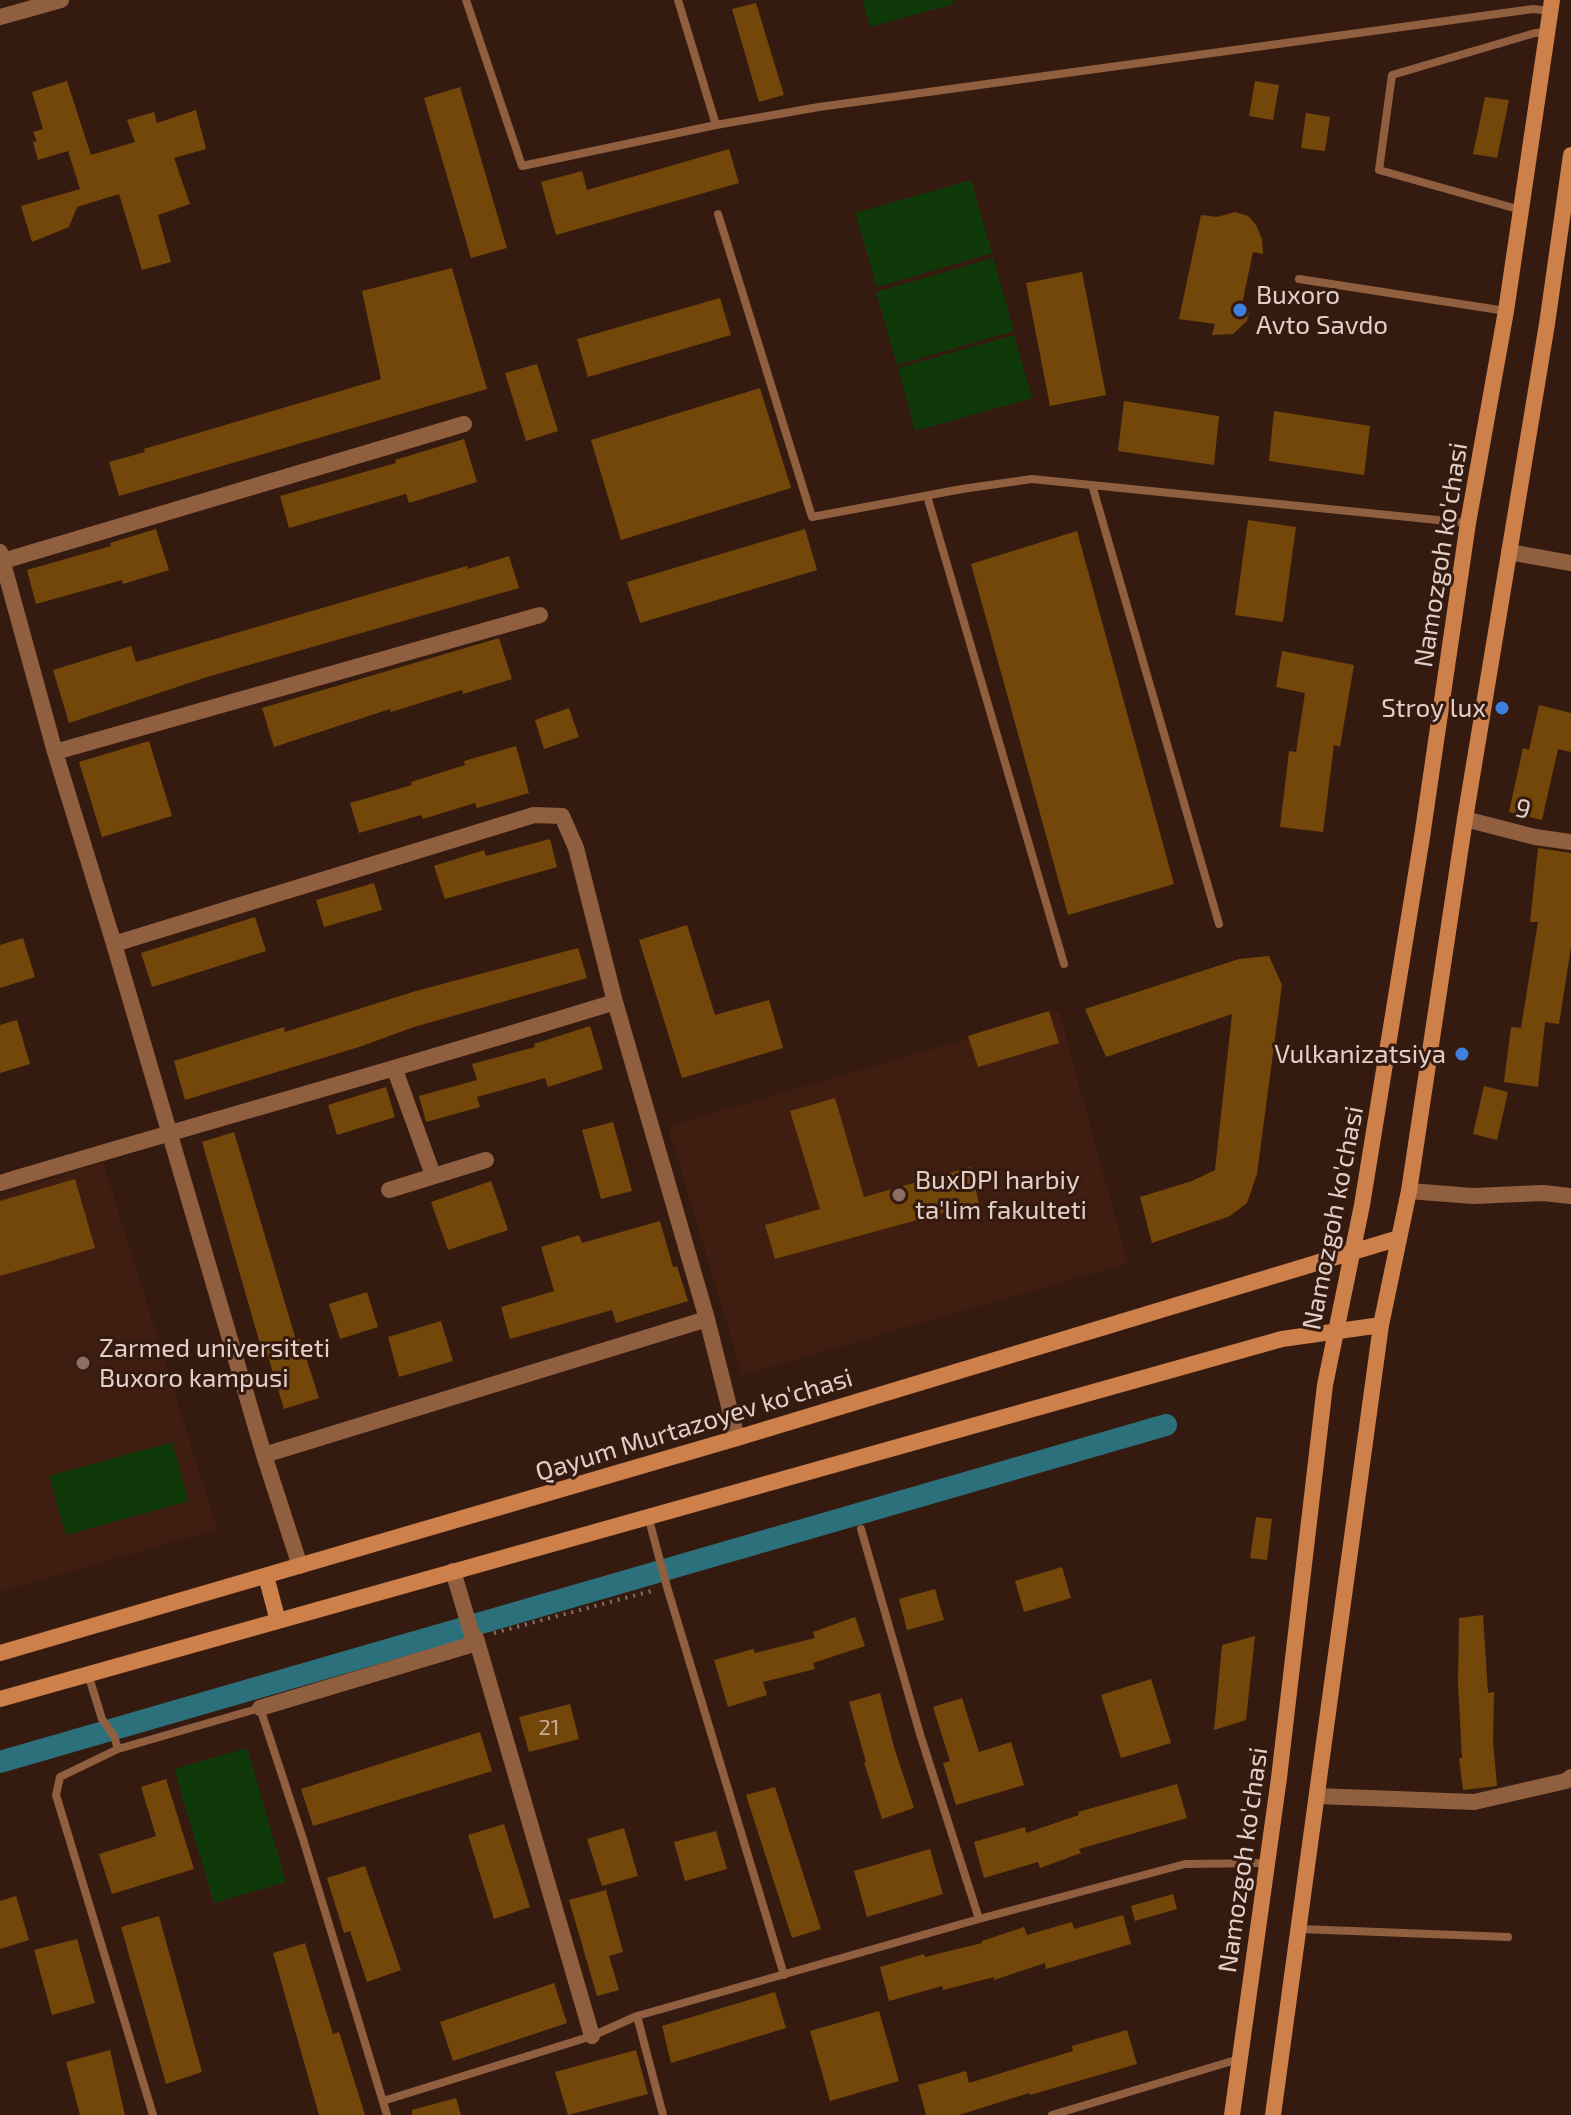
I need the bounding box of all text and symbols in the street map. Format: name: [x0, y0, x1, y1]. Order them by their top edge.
place label: Buxoro Avto Savdo: [1256, 279, 1388, 340]
marker: Buxoro Avto Savdo: [1231, 301, 1249, 319]
street label: Namozgoh ko'chasi: [1408, 440, 1474, 670]
place label: Stroy lux: [1381, 692, 1486, 724]
marker: Stroy lux: [1493, 699, 1511, 717]
street label: 9: [1512, 792, 1534, 826]
place label: Vulkanizatsiya: [1274, 1038, 1446, 1070]
marker: Vulkanizatsiya: [1453, 1045, 1471, 1063]
street label: Namozgoh ko'chasi: [1296, 1103, 1370, 1333]
place label: BuxDPI harbiy ta'lim fakulteti: [915, 1164, 1087, 1226]
marker: BuxDPI harbiy ta'lim fakulteti: [890, 1186, 908, 1204]
place label: Zarmed universiteti Buxoro kampusi: [99, 1332, 330, 1394]
marker: Zarmed universiteti Buxoro kampusi: [74, 1354, 92, 1372]
street label: Qayum Murtazoyev ko'chasi: [532, 1362, 856, 1488]
house number: 21: [538, 1715, 560, 1741]
street label: Namozgoh ko'chasi: [1212, 1745, 1274, 1975]

